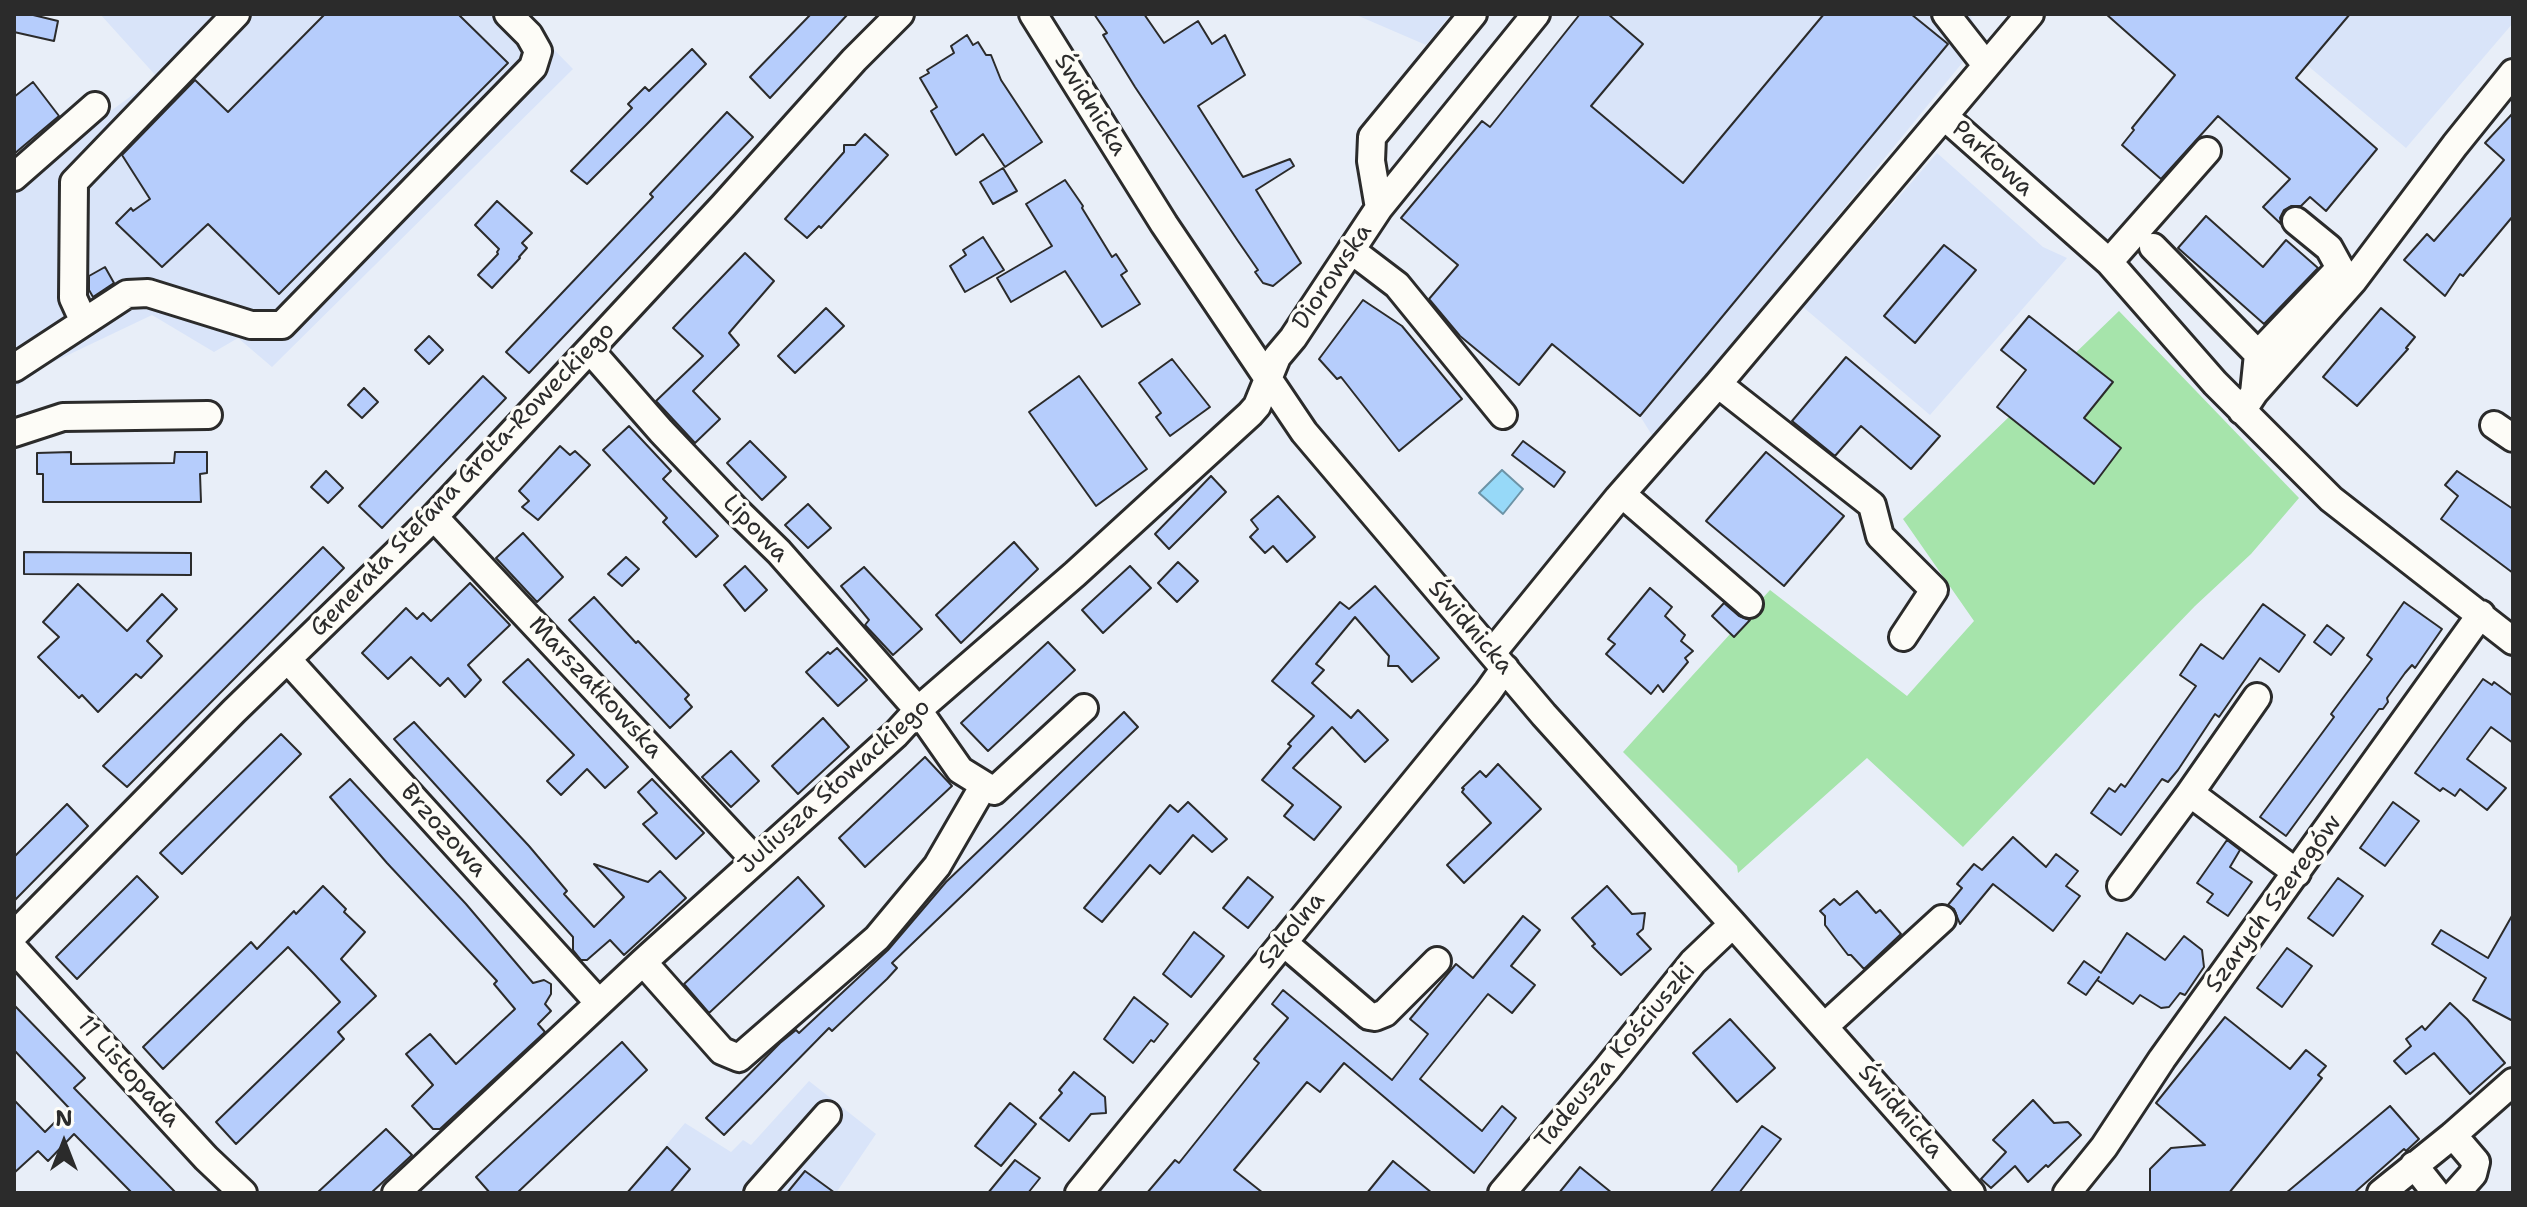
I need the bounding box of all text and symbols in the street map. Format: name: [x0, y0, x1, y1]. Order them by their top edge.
street label: Świdnicka: [1047, 48, 1133, 162]
street label: Parkowa: [1945, 115, 2039, 203]
street label: Diorowska: [1287, 219, 1379, 335]
street label: Generała Stefana Grota-Roweckiego: [305, 317, 621, 643]
street label: Lipowa: [716, 489, 794, 569]
street label: Świdnicka: [1421, 575, 1519, 681]
street label: Marszałkowska: [522, 611, 668, 765]
street label: Juliusza Słowackiego: [733, 693, 937, 881]
street label: Brzozowa: [394, 778, 492, 884]
street label: Szarych Szeregów: [2200, 809, 2348, 999]
street label: Szkolna: [1252, 887, 1332, 975]
street label: Tadeusza Kościuszki: [1530, 957, 1702, 1155]
street label: 11 Listopada: [70, 1010, 186, 1134]
street label: Świdnicka: [1851, 1059, 1949, 1165]
north arrow: [24, 1103, 104, 1183]
text: N: [55, 1104, 73, 1133]

